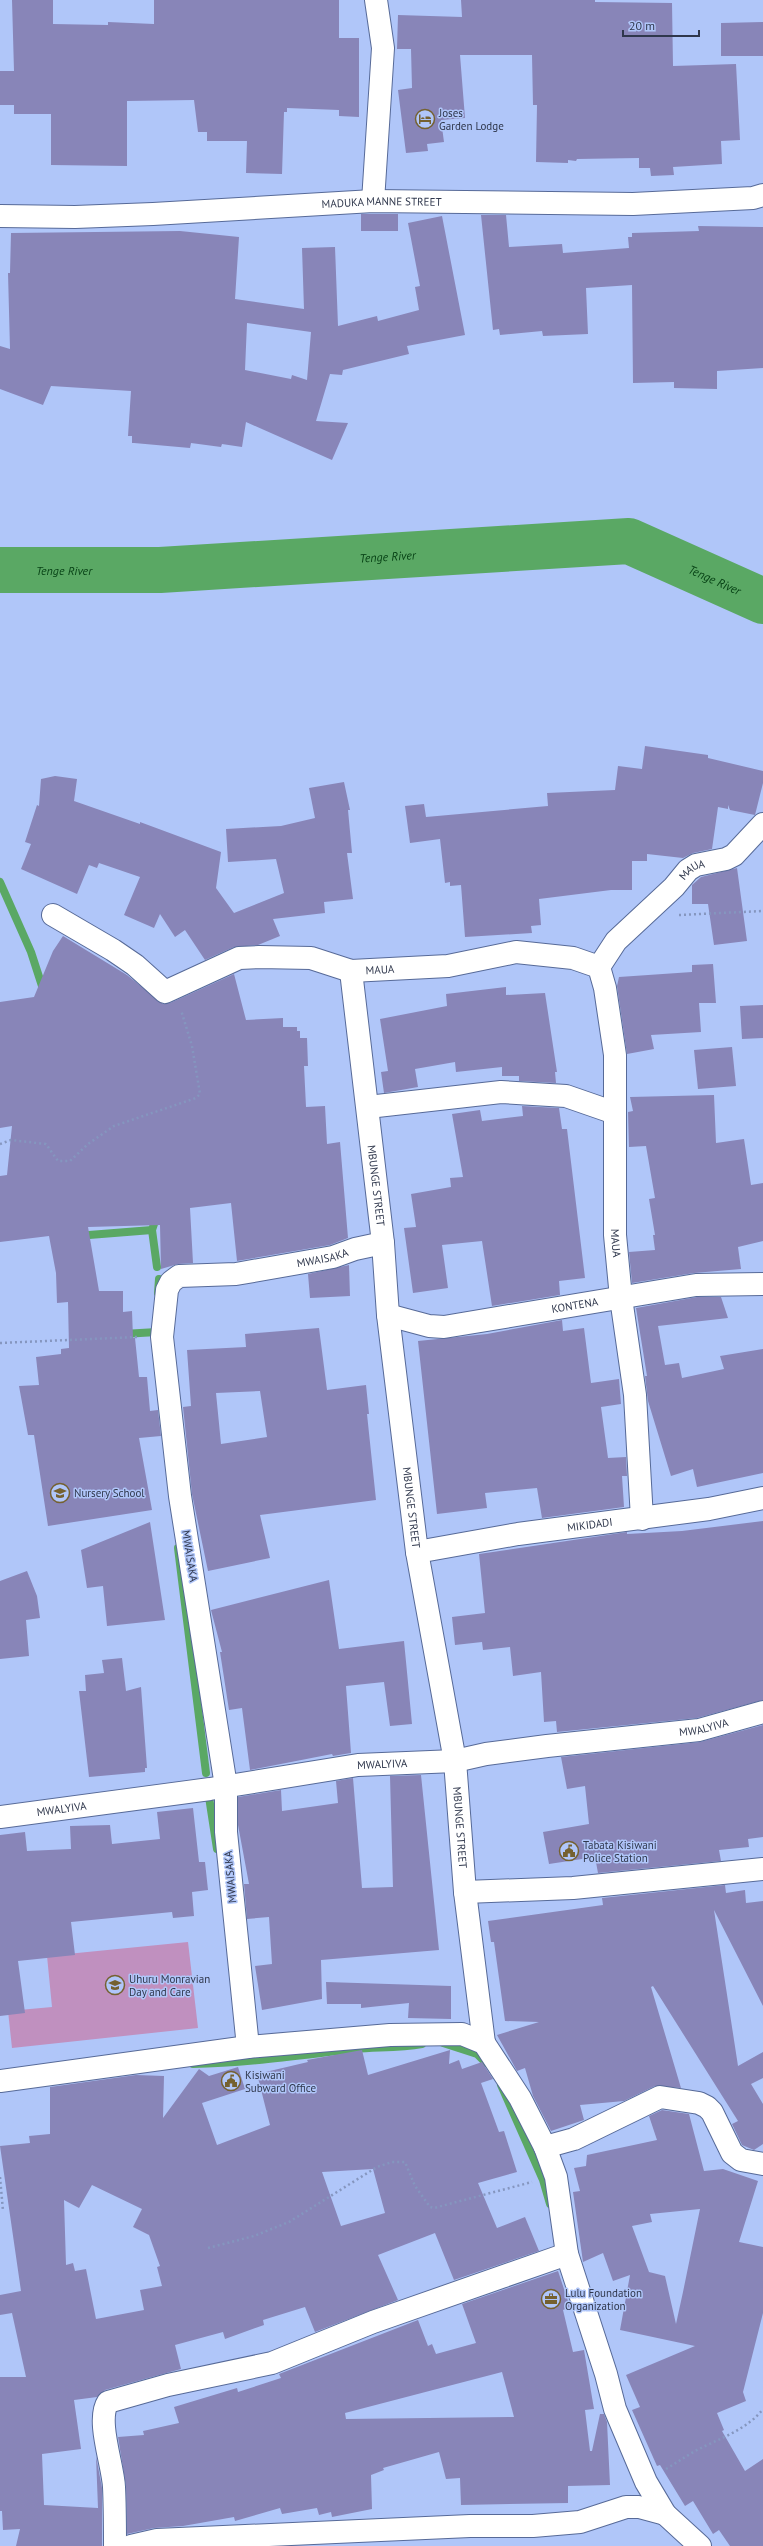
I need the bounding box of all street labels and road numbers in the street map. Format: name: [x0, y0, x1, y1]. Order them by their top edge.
street label: MADUKA MANNE STREET: [321, 194, 442, 211]
street label: MAUA: [676, 856, 706, 883]
street label: MAUA: [365, 962, 395, 977]
street label: MBUNGE STREET: [365, 1144, 388, 1227]
street label: MAUA: [608, 1229, 624, 1259]
street label: MWAISAKA: [296, 1245, 351, 1270]
street label: KONTENA: [550, 1294, 600, 1316]
street label: MBUNGE STREET: [400, 1466, 423, 1549]
street label: MIKIDADI: [566, 1515, 613, 1535]
street label: MWAISAKA: [179, 1529, 201, 1583]
street label: MWALYIVA: [678, 1715, 730, 1739]
street label: MWALYIVA: [357, 1756, 408, 1772]
street label: MBUNGE STREET: [450, 1786, 470, 1869]
street label: MWALYIVA: [36, 1798, 88, 1819]
street label: MWAISAKA: [221, 1850, 239, 1904]

